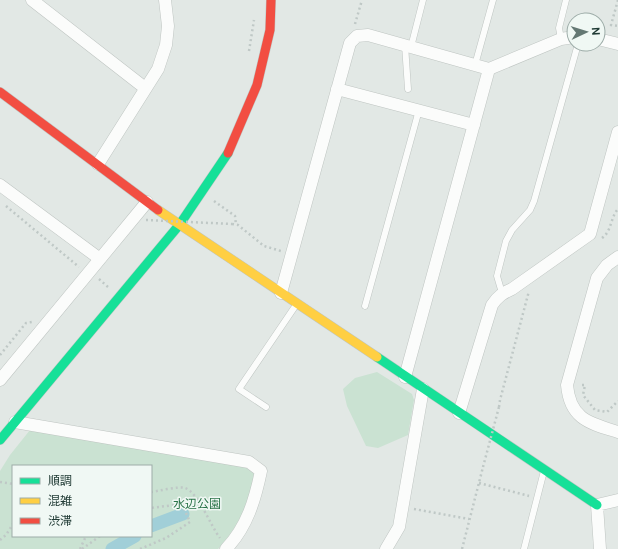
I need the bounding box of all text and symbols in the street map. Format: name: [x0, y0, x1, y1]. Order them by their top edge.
north arrow: [566, 12, 606, 52]
text: N: [589, 27, 603, 36]
legend: [12, 465, 152, 537]
text: 順調: [48, 473, 72, 489]
text: 混雑: [48, 493, 72, 509]
park label: 水辺公園: [173, 496, 221, 512]
text: 渋滞: [48, 513, 72, 529]

